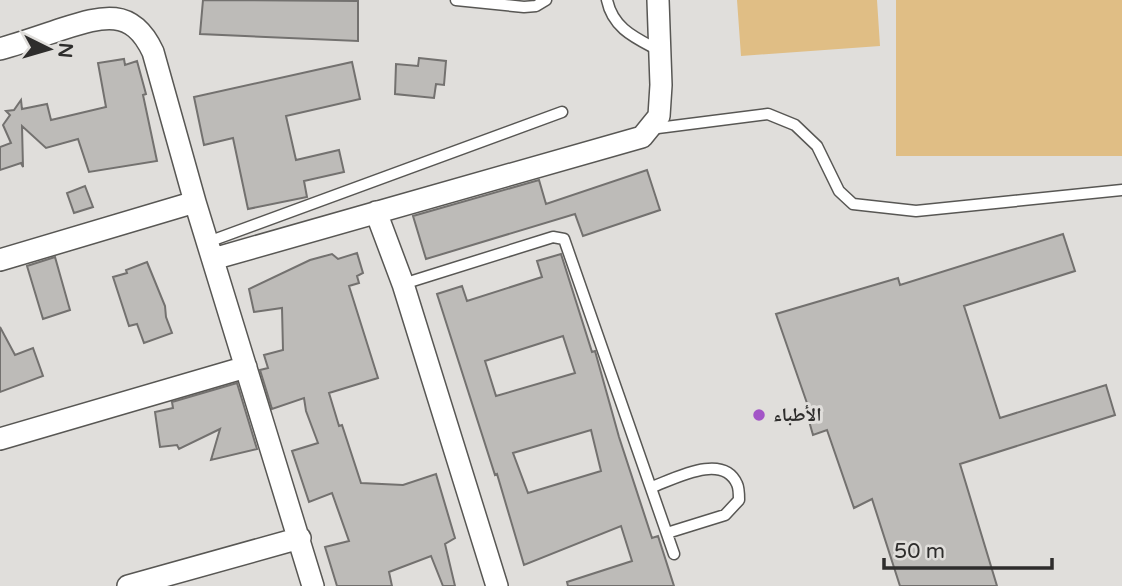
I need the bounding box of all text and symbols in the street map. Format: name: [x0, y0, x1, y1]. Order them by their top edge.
north arrow: [14, 14, 84, 84]
text: N: [53, 42, 77, 59]
place label: الأطباء: [773, 404, 822, 426]
marker: الأطباء: [751, 407, 767, 423]
scale bar: [884, 526, 1052, 570]
text: 50 m: [894, 539, 945, 564]

